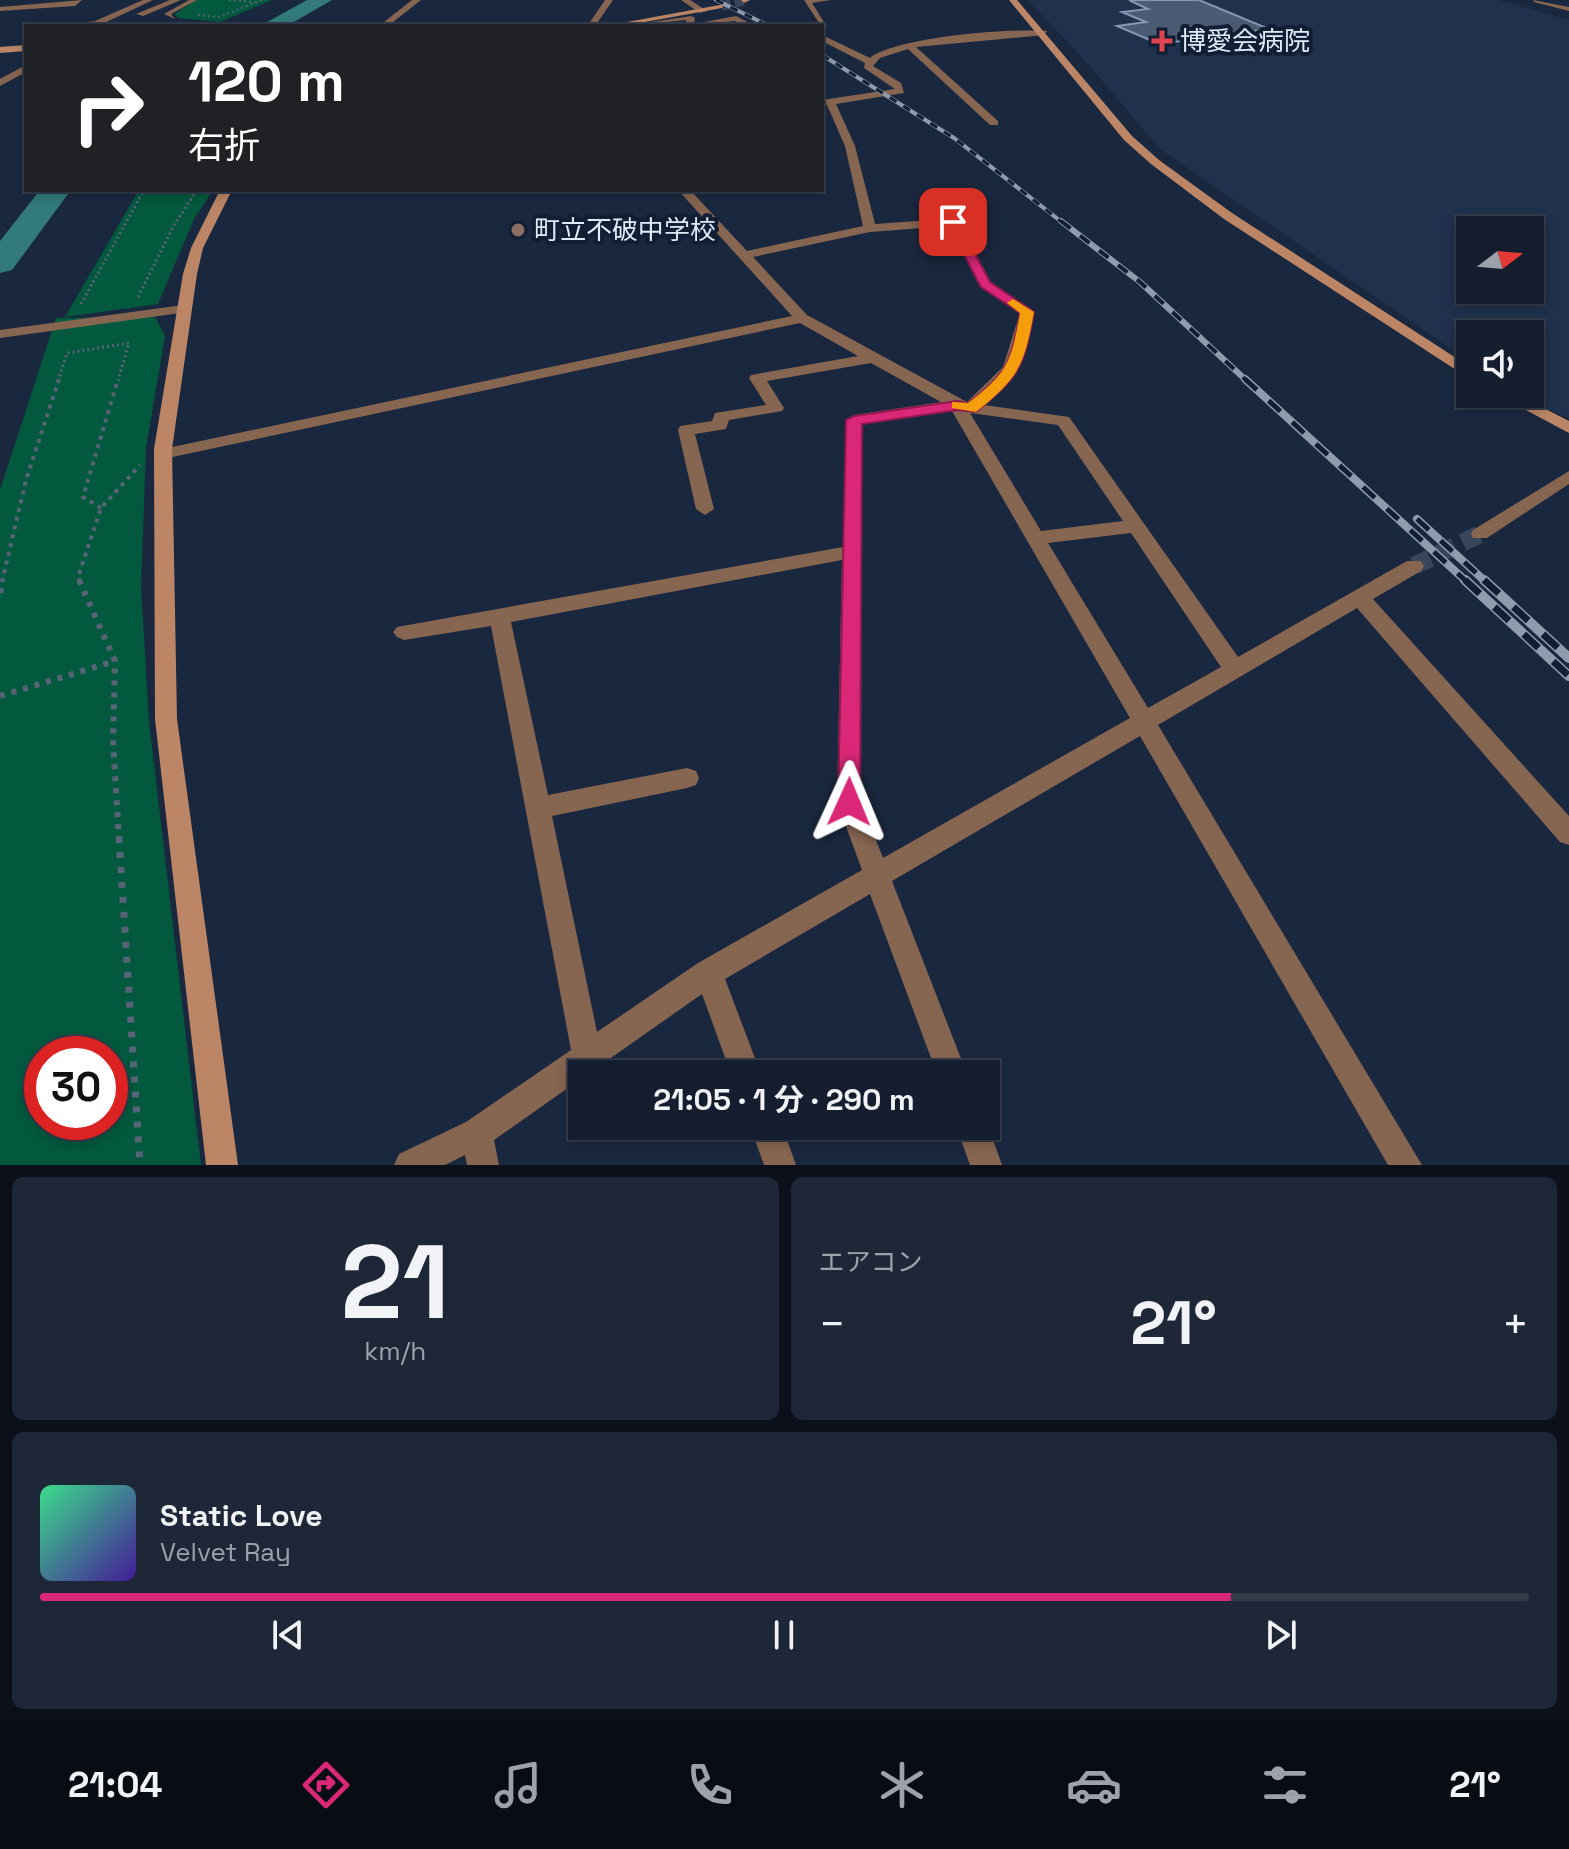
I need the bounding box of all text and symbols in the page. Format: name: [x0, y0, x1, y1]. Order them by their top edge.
place label: 博愛会病院: [1180, 24, 1310, 58]
marker: 博愛会病院: [1151, 30, 1173, 52]
text: 120 m: [188, 46, 345, 117]
icon: right: [56, 56, 160, 160]
text: 右折: [188, 123, 260, 169]
pin: [919, 188, 987, 256]
icon: arrive: [931, 200, 975, 244]
place label: 町立不破中学校: [534, 213, 716, 247]
north arrow: [1456, 216, 1544, 304]
map controls: [1456, 216, 1544, 408]
marker: 町立不破中学校: [509, 221, 527, 239]
button: sound: [1456, 320, 1544, 408]
position arrow: [807, 760, 891, 844]
speed limit sign: 30: [24, 1036, 128, 1140]
text: 21:05 · 1 分 · 290 m: [653, 1080, 915, 1119]
text: 21: [341, 1216, 450, 1348]
text: エアコン: [819, 1245, 923, 1279]
text: 21°: [1131, 1285, 1217, 1362]
text: −: [819, 1296, 846, 1352]
text: +: [1502, 1296, 1529, 1352]
text: km/h: [364, 1334, 426, 1368]
text: Static Love: [160, 1496, 323, 1535]
text: Velvet Ray: [160, 1535, 291, 1569]
icon: previous: [266, 1613, 310, 1657]
icon: pause: [762, 1613, 806, 1657]
icon: next: [1259, 1613, 1303, 1657]
icon: directions: [298, 1757, 354, 1813]
icon: music: [490, 1757, 546, 1813]
icon: phone: [682, 1757, 738, 1813]
icon: climate: [874, 1757, 930, 1813]
icon: car: [1066, 1757, 1122, 1813]
icon: filters: [1257, 1757, 1313, 1813]
text: 21:04: [68, 1762, 163, 1808]
text: 21°: [1449, 1762, 1501, 1808]

